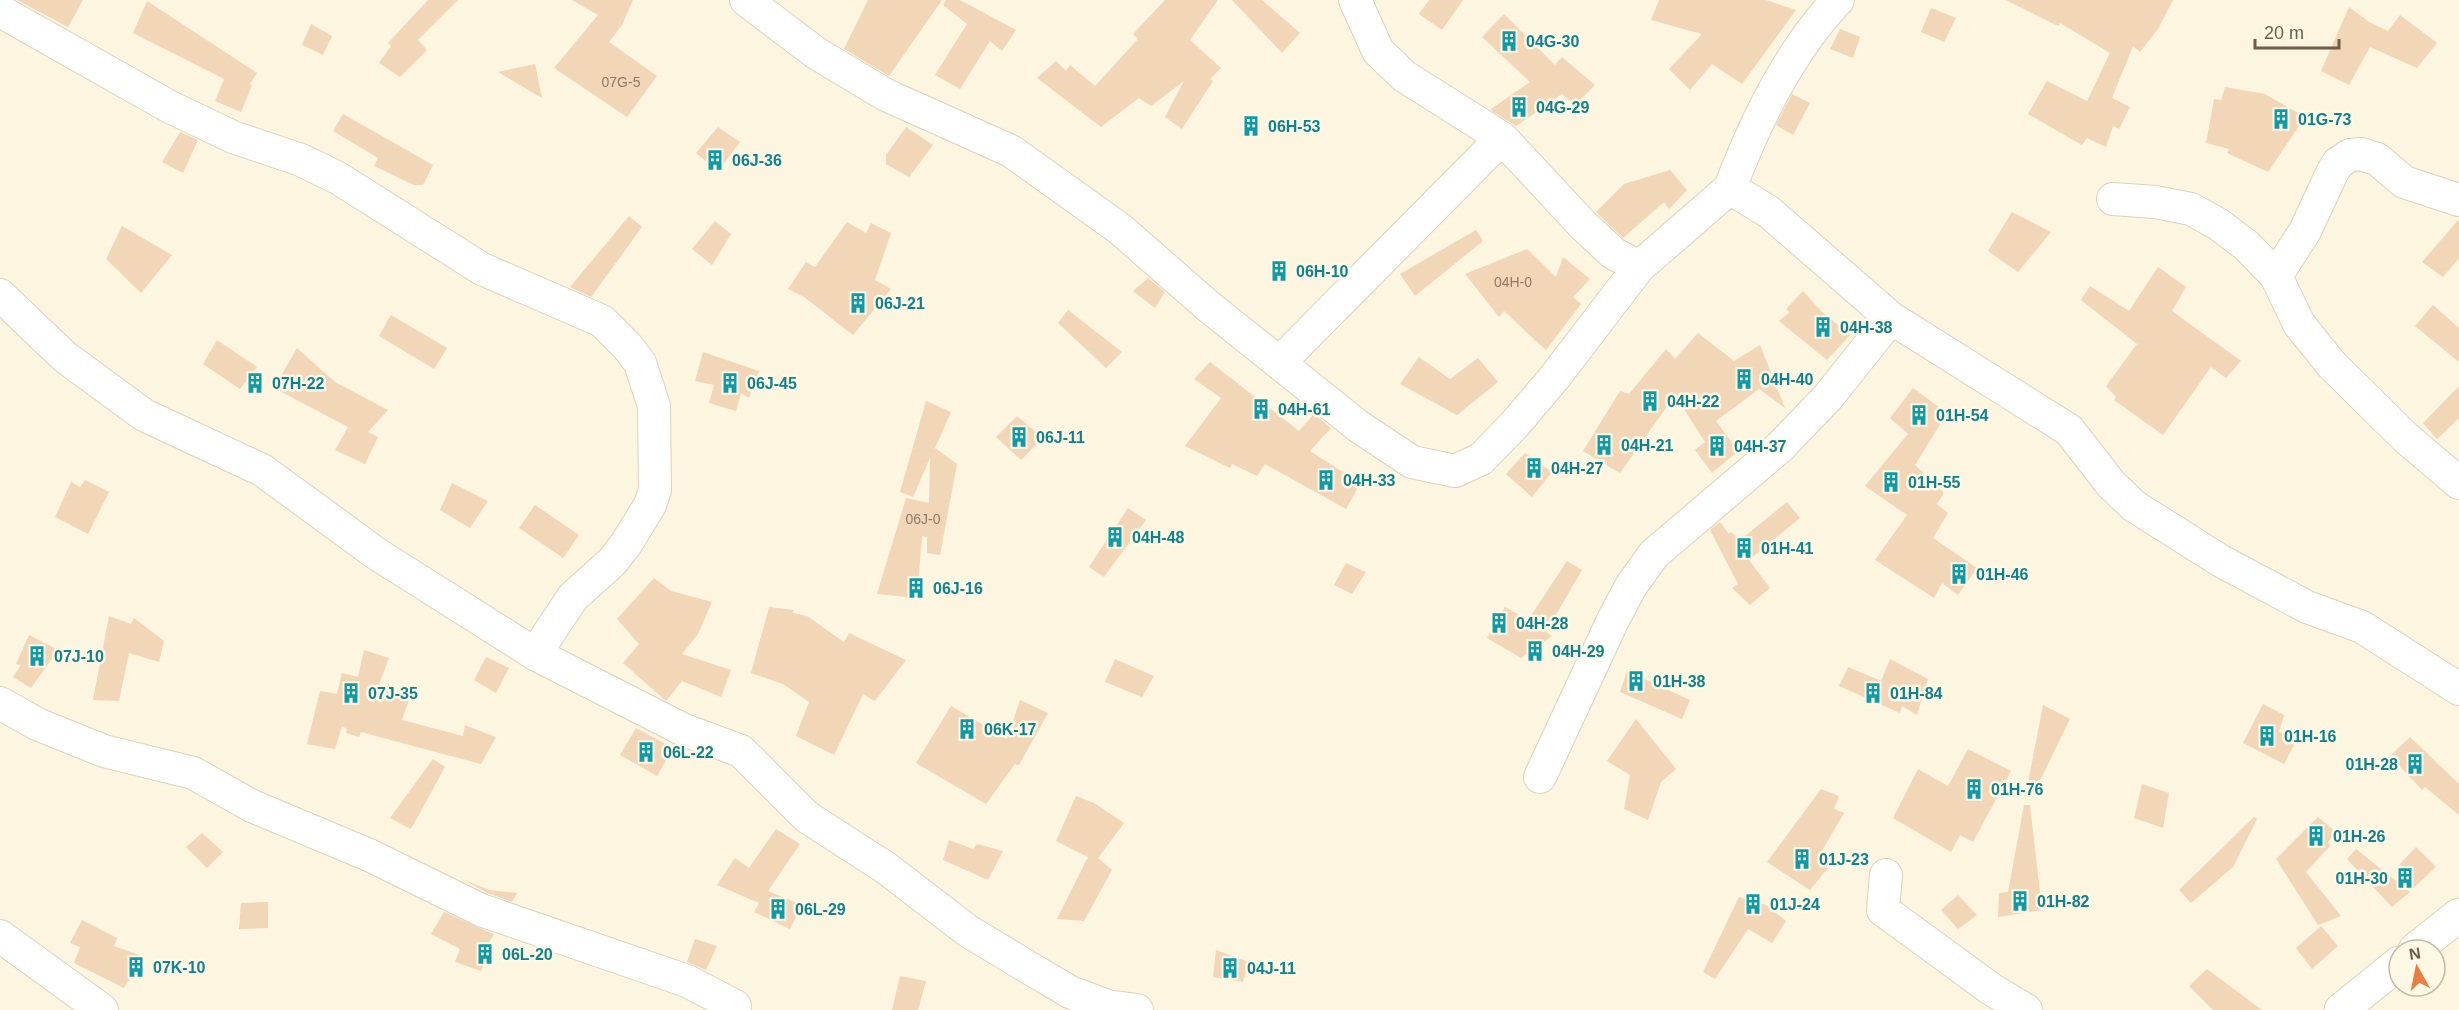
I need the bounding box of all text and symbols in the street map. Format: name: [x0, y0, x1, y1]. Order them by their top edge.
scale bar: [2255, 12, 2339, 50]
text: 20 m: [2264, 23, 2304, 43]
building icon: 04G-30: [1497, 29, 1521, 53]
place label: 04G-30: [1526, 33, 1579, 50]
house number: 07G-5: [602, 74, 641, 90]
building icon: 04G-29: [1507, 95, 1531, 119]
place label: 04G-29: [1536, 99, 1589, 116]
building icon: 01G-73: [2269, 107, 2293, 131]
place label: 01G-73: [2298, 111, 2351, 128]
building icon: 06H-53: [1239, 114, 1263, 138]
place label: 06H-53: [1268, 118, 1321, 135]
building icon: 06J-36: [703, 148, 727, 172]
place label: 06J-36: [732, 152, 782, 169]
building icon: 06H-10: [1267, 259, 1291, 283]
place label: 06H-10: [1296, 263, 1349, 280]
house number: 04H-0: [1494, 274, 1532, 290]
building icon: 06J-21: [846, 291, 870, 315]
place label: 06J-21: [875, 295, 925, 312]
building icon: 04H-38: [1811, 315, 1835, 339]
place label: 04H-38: [1840, 319, 1893, 336]
building icon: 04H-40: [1732, 367, 1756, 391]
building icon: 07H-22: [243, 371, 267, 395]
building icon: 06J-45: [718, 371, 742, 395]
place label: 04H-40: [1761, 371, 1814, 388]
place label: 07H-22: [272, 375, 325, 392]
place label: 06J-45: [747, 375, 797, 392]
building icon: 04H-22: [1638, 389, 1662, 413]
place label: 04H-22: [1667, 393, 1720, 410]
building icon: 04H-61: [1249, 397, 1273, 421]
place label: 04H-61: [1278, 401, 1331, 418]
building icon: 01H-54: [1907, 403, 1931, 427]
place label: 01H-54: [1936, 407, 1989, 424]
building icon: 06J-11: [1007, 425, 1031, 449]
place label: 06J-11: [1036, 429, 1085, 446]
building icon: 04H-21: [1592, 433, 1616, 457]
building icon: 04H-37: [1705, 434, 1729, 458]
place label: 04H-21: [1621, 437, 1674, 454]
place label: 04H-37: [1734, 438, 1787, 455]
building icon: 04H-27: [1522, 456, 1546, 480]
place label: 04H-27: [1551, 460, 1604, 477]
building icon: 04H-33: [1314, 468, 1338, 492]
building icon: 01H-55: [1879, 470, 1903, 494]
place label: 04H-33: [1343, 472, 1396, 489]
place label: 01H-55: [1908, 474, 1961, 491]
house number: 06J-0: [905, 511, 941, 527]
building icon: 04H-48: [1103, 525, 1127, 549]
place label: 04H-48: [1132, 529, 1185, 546]
building icon: 01H-41: [1732, 536, 1756, 560]
place label: 01H-41: [1761, 540, 1814, 557]
building icon: 01H-46: [1947, 562, 1971, 586]
place label: 01H-46: [1976, 566, 2029, 583]
building icon: 06J-16: [904, 576, 928, 600]
place label: 06J-16: [933, 580, 983, 597]
building icon: 04H-28: [1487, 611, 1511, 635]
place label: 04H-28: [1516, 615, 1569, 632]
building icon: 04H-29: [1523, 639, 1547, 663]
place label: 04H-29: [1552, 643, 1605, 660]
building icon: 07J-10: [25, 644, 49, 668]
place label: 07J-10: [54, 648, 104, 665]
building icon: 01H-38: [1624, 669, 1648, 693]
place label: 01H-38: [1653, 673, 1706, 690]
building icon: 07J-35: [339, 681, 363, 705]
building icon: 01H-84: [1861, 681, 1885, 705]
place label: 07J-35: [368, 685, 418, 702]
place label: 01H-84: [1890, 685, 1943, 702]
building icon: 06K-17: [955, 717, 979, 741]
place label: 06K-17: [984, 721, 1037, 738]
building icon: 01H-16: [2255, 724, 2279, 748]
place label: 01H-16: [2284, 728, 2337, 745]
building icon: 06L-22: [634, 740, 658, 764]
place label: 06L-22: [663, 744, 714, 761]
building icon: 01H-28: [2403, 752, 2427, 776]
place label: 01H-28: [2346, 756, 2398, 773]
building icon: 01H-76: [1962, 777, 1986, 801]
place label: 01H-76: [1991, 781, 2044, 798]
building icon: 01H-26: [2304, 824, 2328, 848]
place label: 01H-26: [2333, 828, 2386, 845]
building icon: 01J-23: [1790, 847, 1814, 871]
place label: 01J-23: [1819, 851, 1869, 868]
building icon: 01H-30: [2393, 866, 2417, 890]
place label: 01H-30: [2336, 870, 2388, 887]
building icon: 01H-82: [2008, 889, 2032, 913]
building icon: 01J-24: [1741, 892, 1765, 916]
place label: 01H-82: [2037, 893, 2090, 910]
place label: 01J-24: [1770, 896, 1820, 913]
building icon: 06L-29: [766, 897, 790, 921]
place label: 06L-29: [795, 901, 846, 918]
north arrow: [2387, 938, 2447, 998]
building icon: 06L-20: [473, 942, 497, 966]
text: N: [2408, 944, 2422, 963]
place label: 06L-20: [502, 946, 553, 963]
building icon: 07K-10: [124, 955, 148, 979]
building icon: 04J-11: [1218, 956, 1242, 980]
place label: 07K-10: [153, 959, 206, 976]
place label: 04J-11: [1247, 960, 1296, 977]

